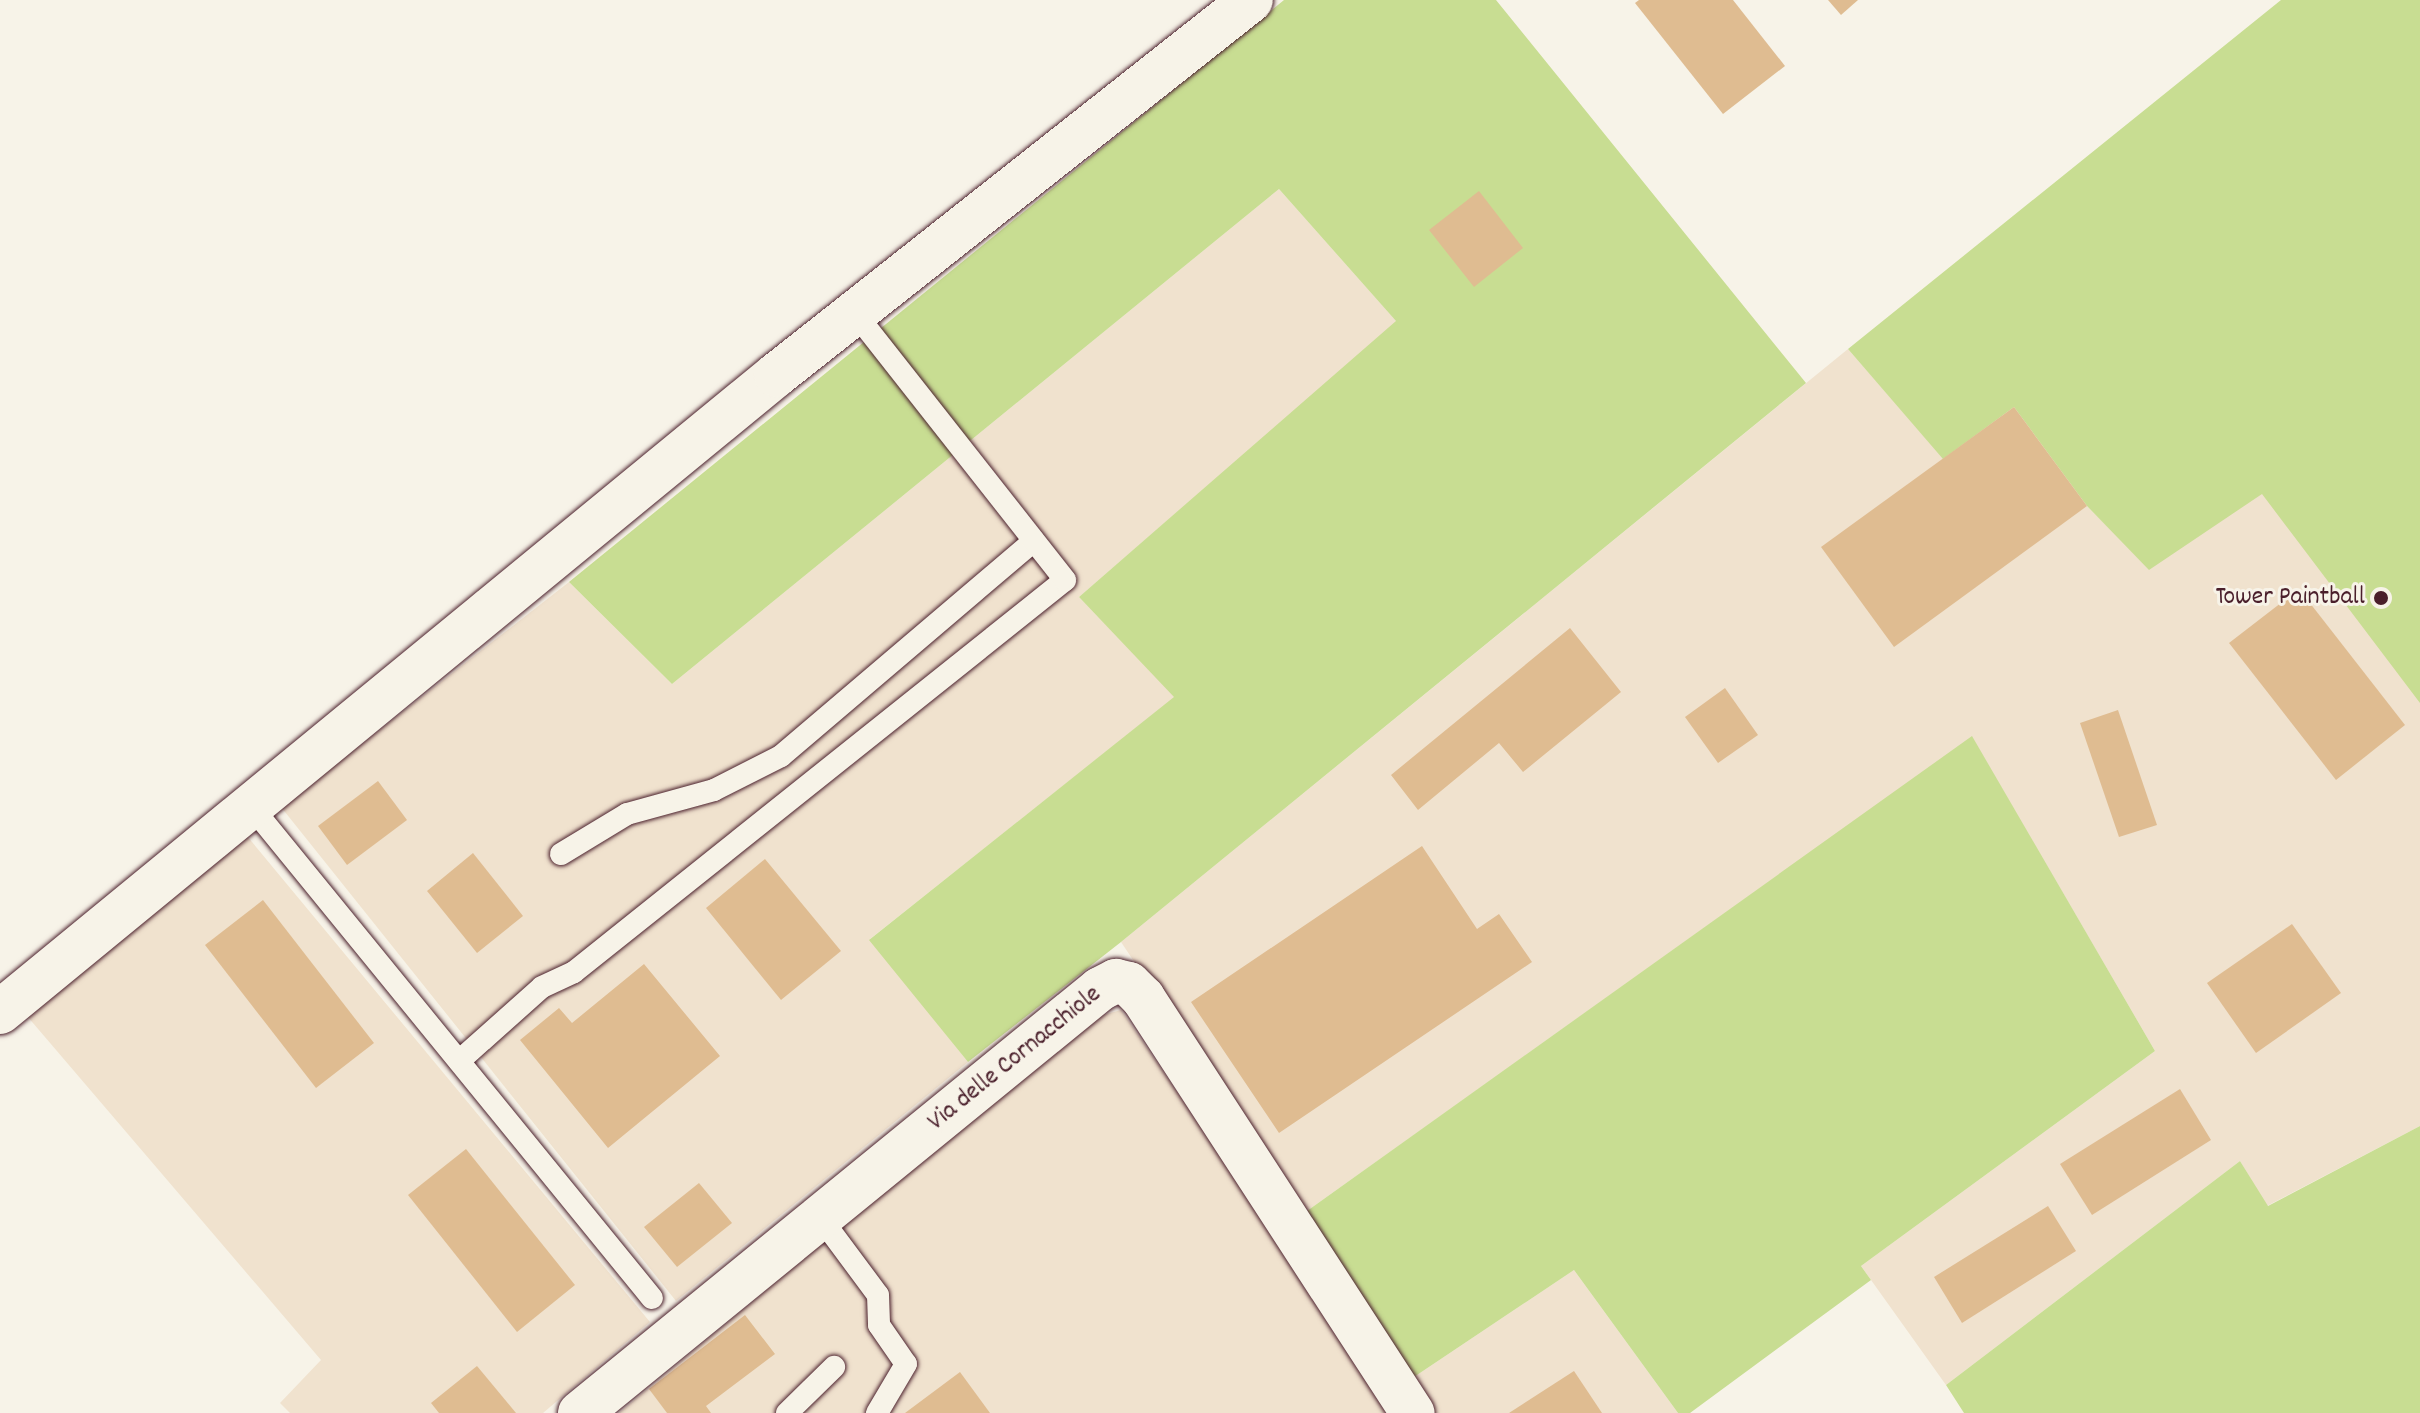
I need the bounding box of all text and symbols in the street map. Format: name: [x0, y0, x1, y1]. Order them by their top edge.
place label: Tower Paintball: [2215, 582, 2365, 614]
marker: Tower Paintball: [2372, 589, 2390, 607]
street label: Via delle Cornacchiole: [922, 980, 1108, 1138]

